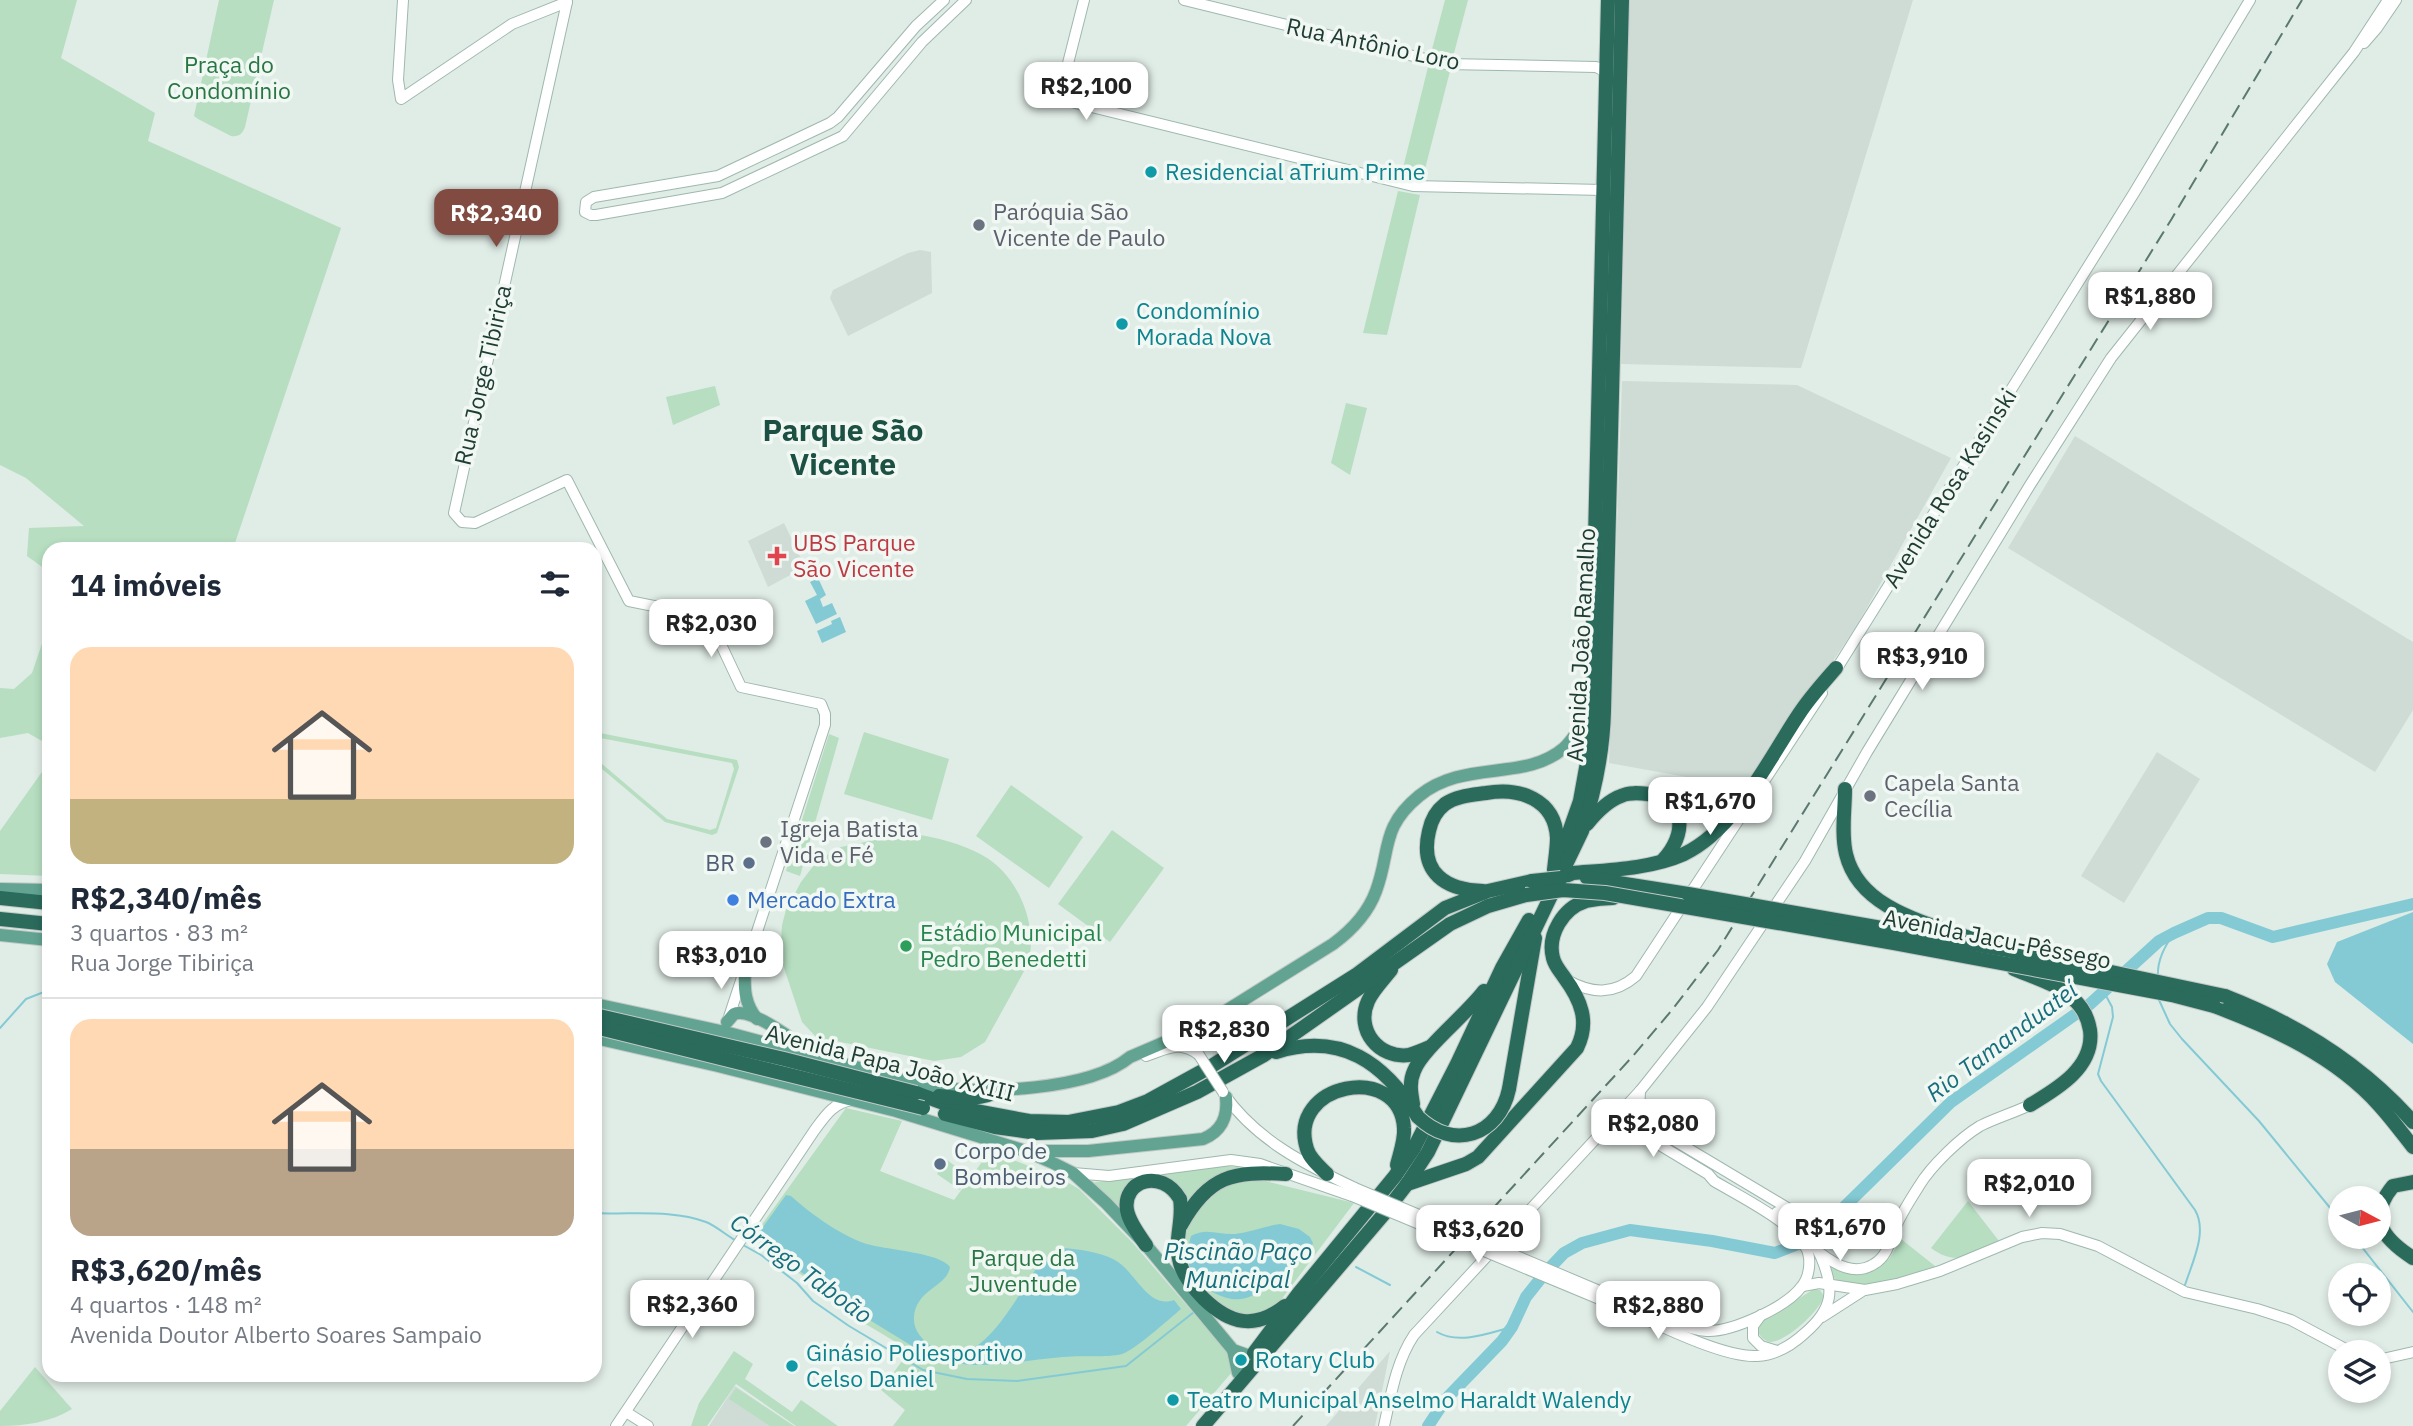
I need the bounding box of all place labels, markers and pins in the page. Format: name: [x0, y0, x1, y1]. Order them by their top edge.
pin: R$2,100: [1021, 62, 1151, 122]
place label: Residencial aTrium Prime: [1165, 156, 1425, 186]
marker: Residencial aTrium Prime: [1143, 164, 1159, 180]
pin: R$2,340: [431, 190, 561, 249]
place label: Paróquia São Vicente de Paulo: [993, 196, 1166, 252]
marker: Paróquia São Vicente de Paulo: [971, 217, 987, 233]
pin: R$1,880: [2085, 272, 2215, 332]
place label: Condomínio Morada Nova: [1136, 295, 1272, 351]
marker: Condomínio Morada Nova: [1114, 316, 1130, 332]
place label: UBS Parque São Vicente: [793, 527, 916, 583]
marker: UBS Parque São Vicente: [767, 546, 787, 566]
pin: R$2,030: [646, 600, 776, 659]
pin: R$3,910: [1857, 632, 1987, 692]
place label: Capela Santa Cecília: [1884, 767, 2020, 823]
pin: R$1,670: [1645, 778, 1775, 837]
marker: Capela Santa Cecília: [1862, 788, 1878, 804]
place label: Igreja Batista Vida e Fé: [780, 813, 918, 869]
marker: Igreja Batista Vida e Fé: [758, 834, 774, 850]
place label: BR: [705, 847, 735, 877]
marker: BR: [741, 855, 757, 871]
place label: Mercado Extra: [747, 884, 896, 914]
marker: Mercado Extra: [725, 892, 741, 908]
place label: Estádio Municipal Pedro Benedetti: [920, 917, 1102, 973]
pin: R$3,010: [656, 932, 786, 991]
marker: Estádio Municipal Pedro Benedetti: [898, 938, 914, 954]
pin: R$2,830: [1159, 1006, 1289, 1065]
pin: R$2,080: [1588, 1100, 1718, 1159]
place label: Corpo de Bombeiros: [954, 1135, 1066, 1191]
marker: Corpo de Bombeiros: [932, 1156, 948, 1172]
pin: R$2,010: [1964, 1160, 2094, 1219]
pin: R$1,670: [1775, 1204, 1905, 1263]
pin: R$3,620: [1413, 1206, 1543, 1265]
pin: R$2,360: [627, 1280, 757, 1340]
pin: R$2,880: [1593, 1282, 1723, 1341]
place label: Ginásio Poliesportivo Celso Daniel: [806, 1337, 1023, 1393]
place label: Rotary Club: [1255, 1344, 1375, 1374]
marker: Rotary Club: [1233, 1352, 1249, 1368]
marker: Ginásio Poliesportivo Celso Daniel: [784, 1358, 800, 1374]
place label: Teatro Municipal Anselmo Haraldt Walendy: [1187, 1384, 1632, 1414]
marker: Teatro Municipal Anselmo Haraldt Walendy: [1165, 1392, 1181, 1408]

